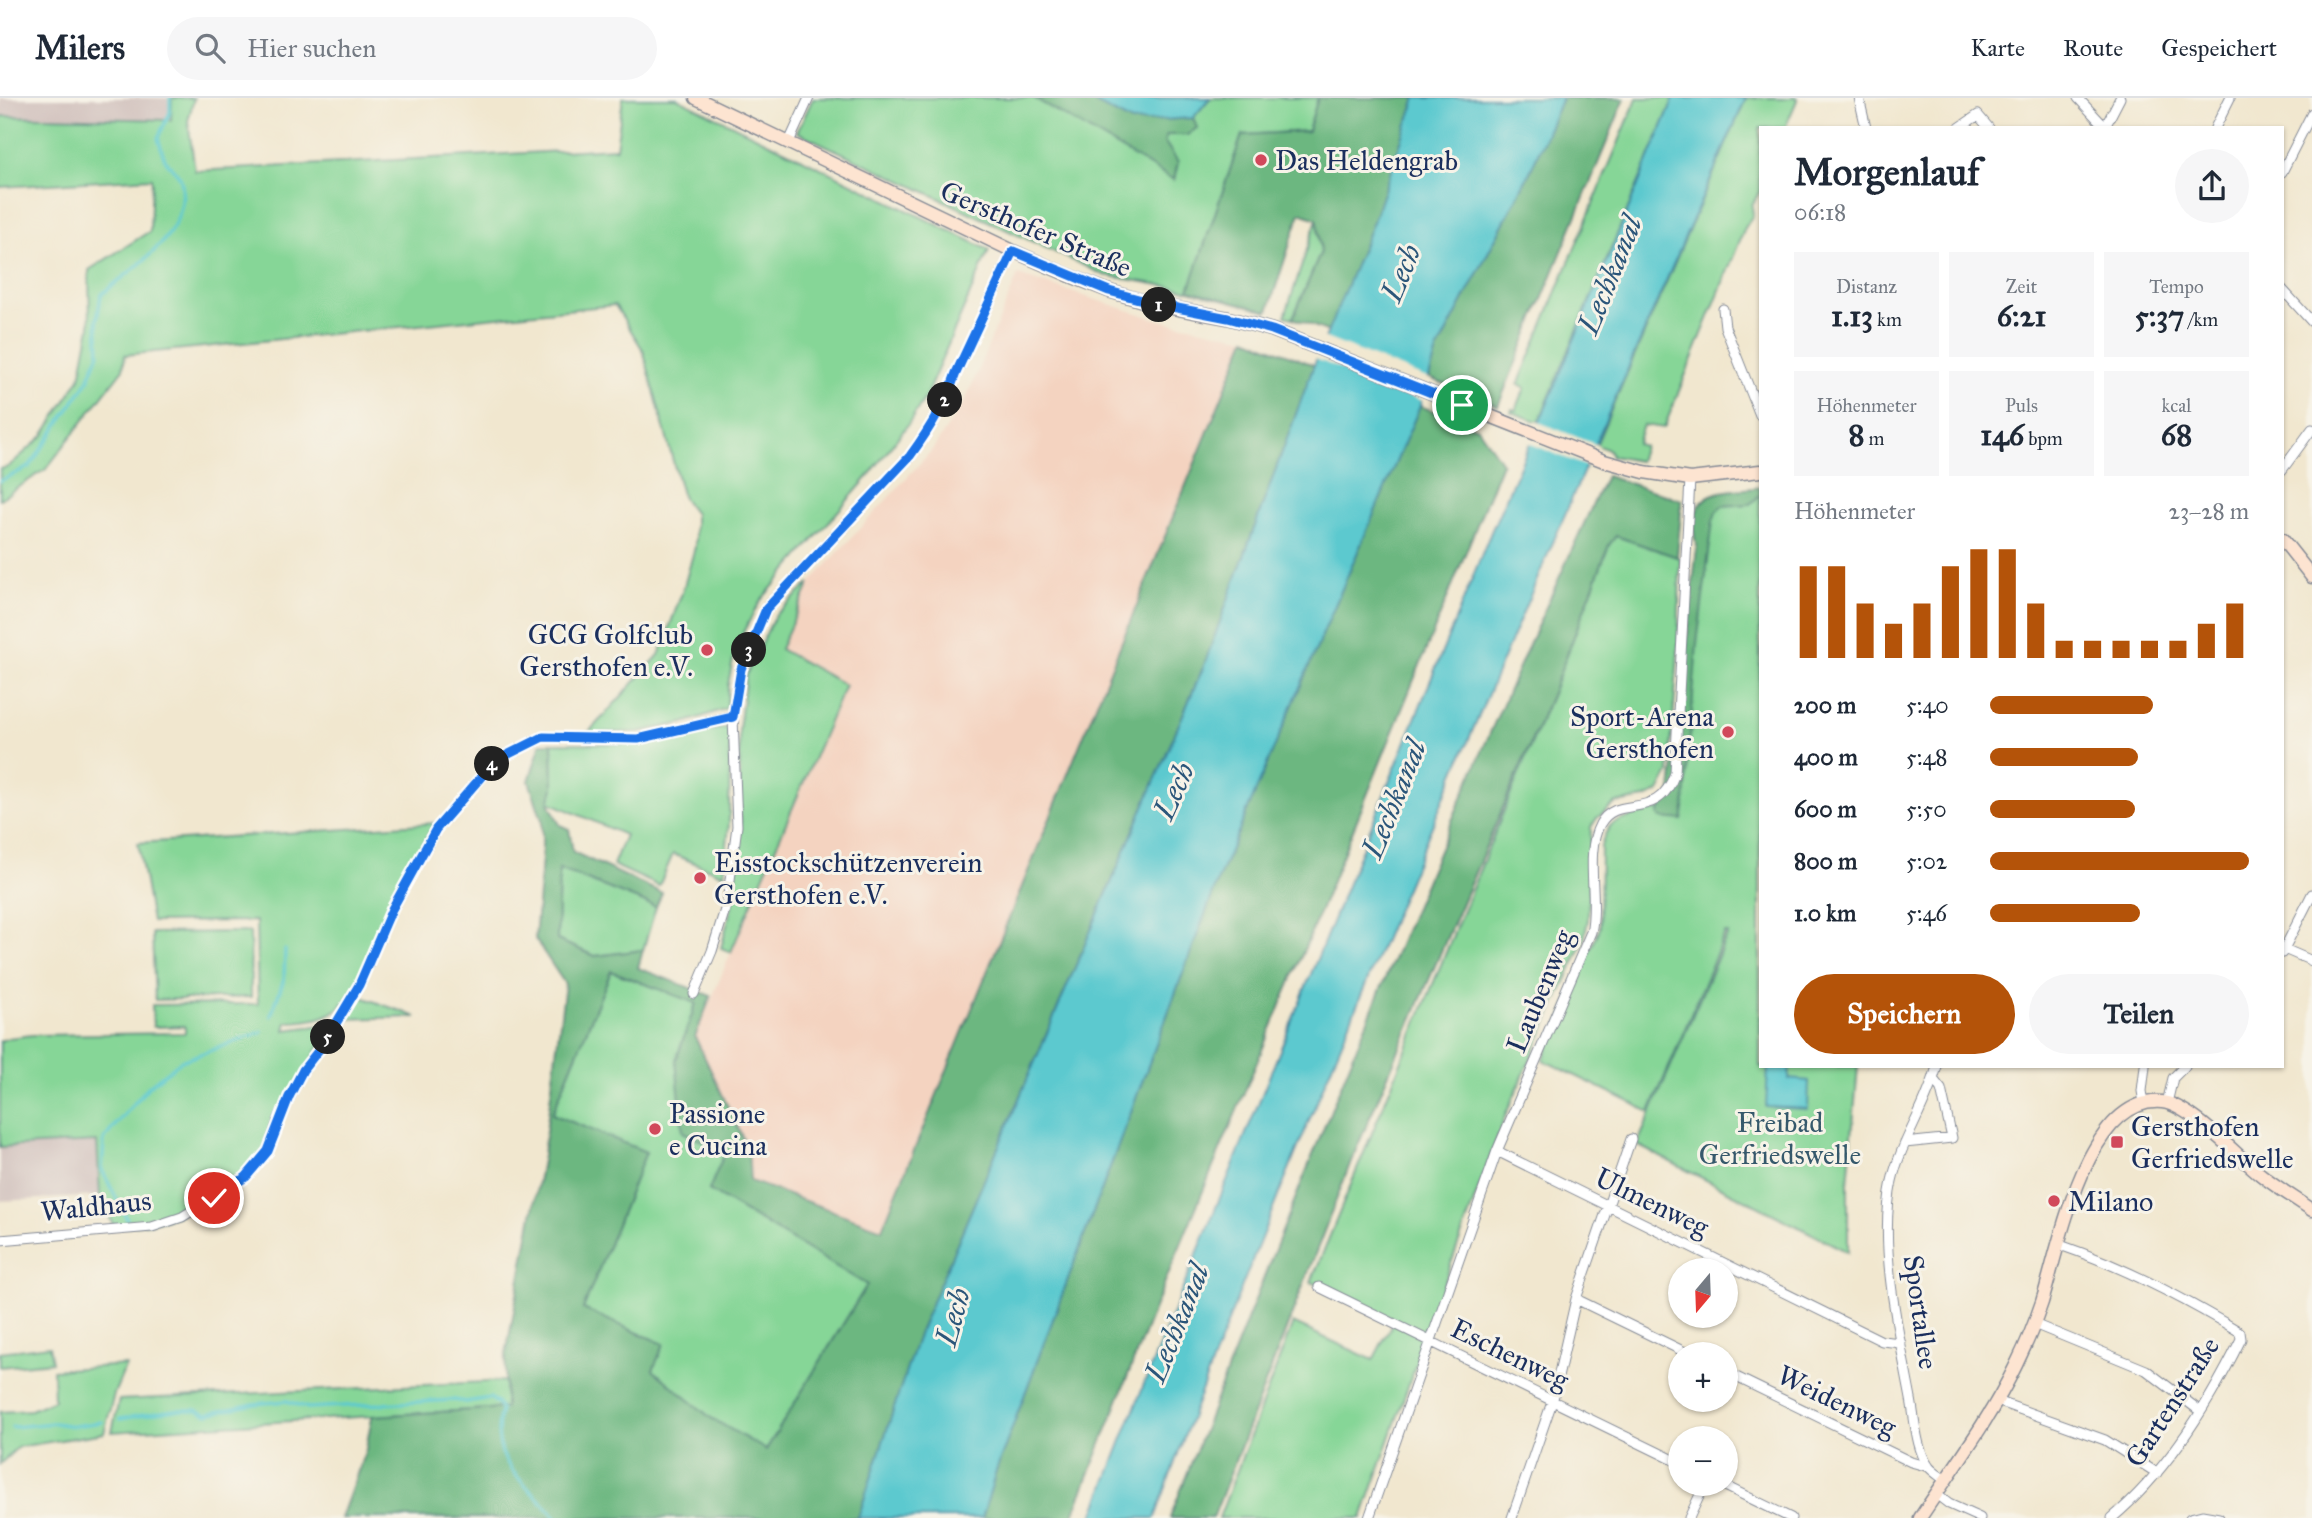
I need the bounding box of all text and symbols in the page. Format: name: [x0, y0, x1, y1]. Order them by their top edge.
search box: [167, 17, 657, 80]
text: Milers: [35, 28, 125, 68]
icon: search: [191, 29, 229, 67]
text: Hier suchen: [247, 32, 376, 64]
text: Karte: [1970, 33, 2025, 63]
text: Route: [2063, 33, 2123, 63]
text: Gespeichert: [2161, 33, 2277, 63]
place label: Das Heldengrab: [1275, 143, 1458, 178]
text: Morgenlauf: [1794, 149, 1980, 195]
button: share: [2175, 149, 2249, 223]
marker: Das Heldengrab: [1253, 152, 1269, 168]
street label: Gersthofer Straße: [935, 173, 1137, 285]
text: 06:18: [1794, 198, 1846, 226]
water label: Lechkanal: [1569, 208, 1651, 341]
water label: Lech: [1373, 239, 1429, 309]
text: Distanz: [1836, 275, 1897, 298]
text: Zeit: [2006, 275, 2037, 298]
text: Tempo: [2149, 275, 2204, 298]
pin: 1: [1142, 288, 1176, 322]
text: 1: [1155, 293, 1162, 316]
text: 1.13: [1831, 298, 1873, 334]
text: 6:21: [1997, 298, 2046, 334]
text: 5:37: [2135, 298, 2184, 334]
text: km: [1873, 308, 1902, 331]
text: /km: [2184, 308, 2218, 331]
pin: [1432, 375, 1492, 435]
pin: 2: [928, 382, 962, 418]
icon: arrive: [1443, 386, 1481, 424]
text: 2: [940, 388, 949, 411]
text: Höhenmeter: [1816, 394, 1917, 417]
text: Puls: [2005, 394, 2038, 417]
text: kcal: [2162, 394, 2191, 417]
text: 8: [1848, 417, 1864, 453]
text: 146: [1980, 417, 2024, 453]
text: 68: [2161, 417, 2192, 453]
text: m: [1864, 427, 1885, 450]
text: bpm: [2024, 427, 2063, 450]
text: Höhenmeter: [1794, 497, 1915, 525]
text: 23–28 m: [2169, 497, 2249, 525]
place label: GCG Golfclub Gersthofen e.V.: [519, 617, 693, 684]
pin: 3: [732, 632, 766, 668]
text: 3: [745, 638, 752, 661]
marker: GCG Golfclub Gersthofen e.V.: [699, 642, 715, 658]
text: 200 m: [1794, 691, 1856, 719]
text: 5:40: [1906, 691, 1949, 719]
place label: Sport-Arena Gersthofen: [1570, 699, 1714, 766]
marker: Sport-Arena Gersthofen: [1720, 724, 1736, 740]
water label: Lechkanal: [1353, 732, 1435, 865]
text: 400 m: [1794, 743, 1858, 771]
text: 5:48: [1906, 743, 1948, 771]
pin: 4: [475, 746, 510, 782]
text: 4: [486, 752, 497, 775]
water label: Lech: [1145, 757, 1202, 827]
text: 600 m: [1794, 795, 1857, 823]
text: 5:50: [1906, 795, 1947, 823]
place label: Eisstockschützenverein Gersthofen e.V.: [714, 845, 982, 912]
text: 800 m: [1794, 847, 1857, 875]
text: 5:02: [1906, 847, 1947, 875]
marker: Eisstockschützenverein Gersthofen e.V.: [692, 870, 708, 886]
text: 1.0 km: [1794, 899, 1856, 927]
text: 5:46: [1906, 899, 1947, 927]
street label: Laubenweg: [1498, 923, 1582, 1058]
button: Speichern: [1794, 974, 2015, 1054]
button: Teilen: [2029, 974, 2249, 1054]
pin: 5: [310, 1020, 346, 1054]
text: 5: [323, 1025, 332, 1048]
place label: Passione e Cucina: [669, 1096, 767, 1163]
park label: Freibad Gerfriedswelle: [1699, 1105, 1861, 1172]
place label: Gersthofen Gerfriedswelle: [2131, 1109, 2294, 1176]
marker: Passione e Cucina: [647, 1121, 663, 1137]
marker: Gersthofen Gerfriedswelle: [2109, 1134, 2125, 1150]
street label: Ulmenweg: [1589, 1159, 1716, 1245]
pin: [184, 1168, 244, 1228]
icon: check: [195, 1179, 233, 1217]
street label: Waldhaus: [39, 1183, 153, 1229]
place label: Milano: [2068, 1184, 2153, 1219]
marker: Milano: [2046, 1193, 2062, 1209]
street label: Sportallee: [1896, 1253, 1946, 1371]
water label: Lechkanal: [1136, 1256, 1218, 1389]
north arrow: [1668, 1258, 1738, 1328]
map controls: [1668, 1258, 1738, 1496]
water label: Lech: [928, 1284, 978, 1352]
street label: Eschenweg: [1445, 1310, 1576, 1398]
street label: Gartenstraße: [2117, 1330, 2227, 1474]
button: +: [1668, 1342, 1738, 1412]
street label: Weidenweg: [1772, 1357, 1903, 1445]
button: −: [1668, 1426, 1738, 1496]

